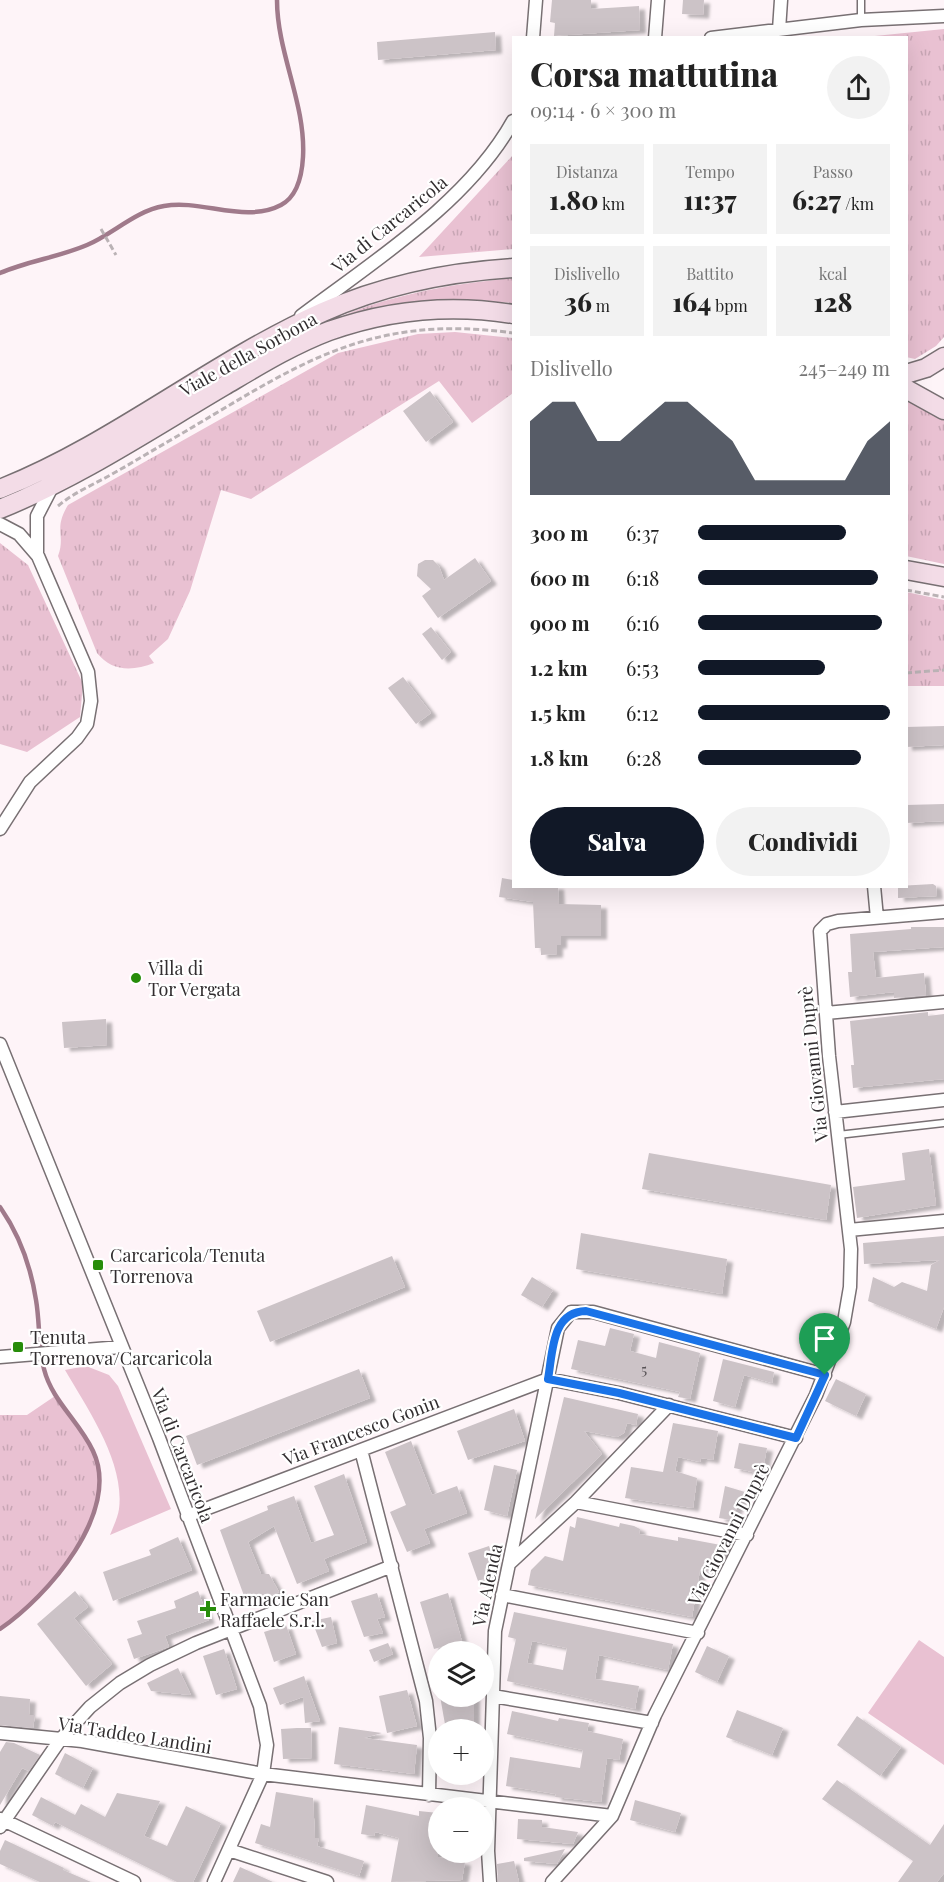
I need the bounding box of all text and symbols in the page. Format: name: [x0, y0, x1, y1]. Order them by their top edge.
text: Corsa mattutina: [530, 51, 778, 95]
button: share: [827, 56, 890, 119]
text: 09:14 · 6 × 300 m: [530, 96, 676, 123]
text: Distanza: [556, 161, 618, 182]
text: Tempo: [685, 161, 735, 182]
text: Passo: [813, 161, 853, 182]
street label: Via di Carcaricola: [325, 170, 452, 279]
text: 1.80: [549, 182, 598, 217]
text: 11:37: [683, 182, 737, 217]
text: 6:27: [792, 182, 841, 217]
text: km: [598, 193, 625, 214]
text: /km: [841, 193, 874, 214]
text: Dislivello: [554, 263, 620, 284]
text: Battito: [686, 263, 734, 284]
text: kcal: [819, 263, 847, 284]
text: 36: [564, 284, 592, 319]
text: 164: [672, 284, 711, 319]
text: 128: [813, 284, 853, 319]
text: m: [592, 295, 610, 316]
text: bpm: [711, 295, 748, 316]
street label: Viale della Sorbona: [174, 306, 321, 402]
text: Dislivello: [530, 354, 613, 381]
text: 245–249 m: [798, 354, 890, 381]
text: 300 m: [530, 519, 588, 546]
text: 6:37: [626, 519, 659, 546]
text: 600 m: [530, 564, 590, 591]
text: 6:18: [626, 564, 659, 591]
text: 900 m: [530, 609, 590, 636]
text: 6:16: [626, 609, 659, 636]
text: 1.2 km: [530, 654, 588, 681]
text: 6:53: [626, 654, 659, 681]
text: 1.5 km: [530, 699, 586, 726]
text: 6:12: [626, 699, 659, 726]
text: 1.8 km: [530, 744, 589, 771]
text: 6:28: [626, 744, 662, 771]
button: Salva: [530, 807, 704, 876]
button: Condividi: [716, 807, 890, 876]
place label: Villa di Tor Vergata: [147, 956, 241, 1001]
marker: Villa di Tor Vergata: [129, 971, 143, 985]
street label: Via Giovanni Duprè: [793, 985, 833, 1144]
place label: Carcaricola/Tenuta Torrenova: [110, 1243, 265, 1288]
marker: Carcaricola/Tenuta Torrenova: [91, 1258, 105, 1272]
pin: [799, 1313, 850, 1375]
icon: arrive: [808, 1322, 841, 1355]
place label: Tenuta Torrenova/Carcaricola: [30, 1325, 212, 1370]
marker: Tenuta Torrenova/Carcaricola: [11, 1340, 25, 1354]
house number: 5: [641, 1359, 647, 1379]
street label: Via di Carcaricola: [146, 1383, 220, 1526]
street label: Via Francesco Gonin: [278, 1389, 443, 1471]
street label: Via Giovanni Duprè: [681, 1459, 774, 1610]
street label: Via Alenda: [466, 1541, 508, 1630]
place label: Farmacie San Raffaele S.r.l.: [220, 1587, 329, 1632]
marker: Farmacie San Raffaele S.r.l.: [201, 1602, 215, 1616]
map controls: [428, 1641, 494, 1863]
button: layers: [428, 1641, 494, 1707]
street label: Via Taddeo Landini: [55, 1711, 214, 1759]
button: +: [428, 1719, 494, 1785]
button: −: [428, 1797, 494, 1863]

